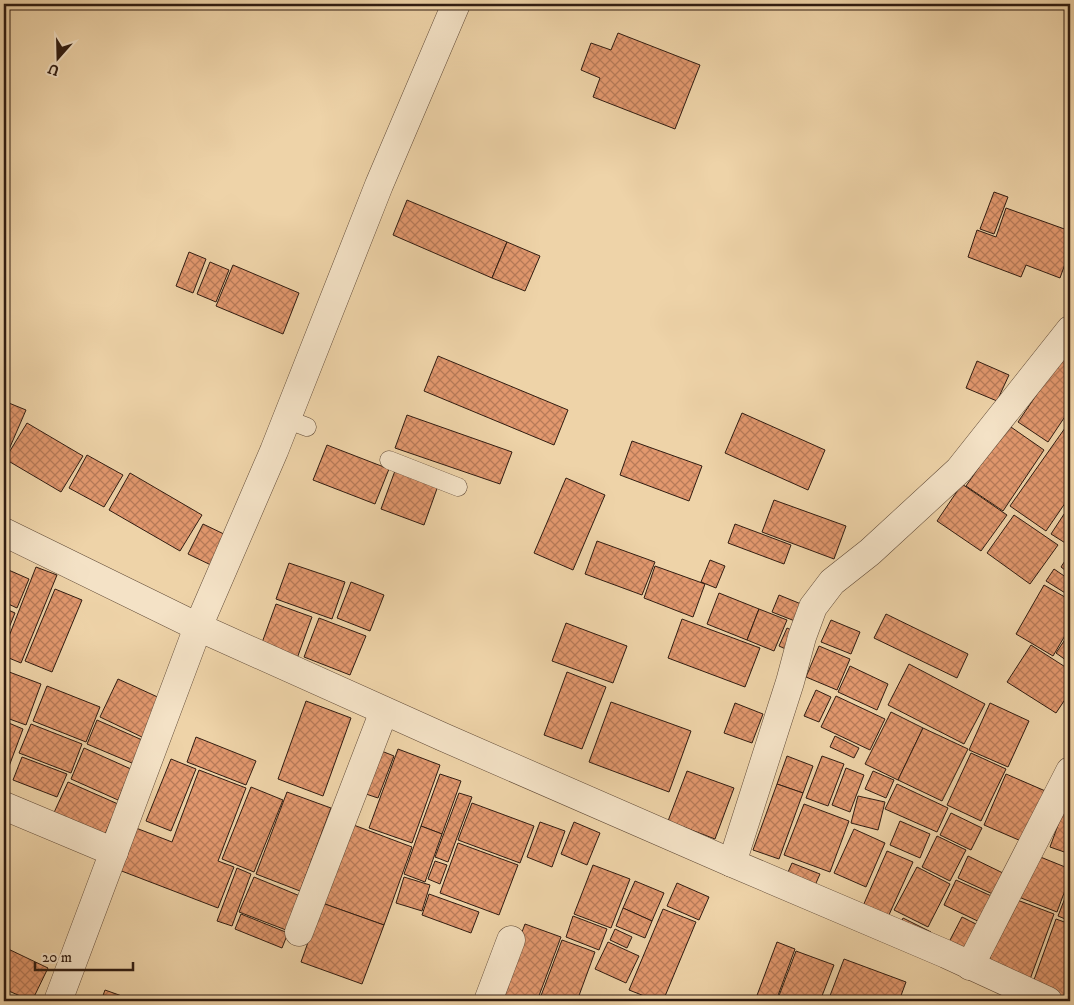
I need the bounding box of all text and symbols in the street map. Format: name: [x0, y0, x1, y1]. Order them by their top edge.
north arrow: [32, 32, 82, 82]
text: U: [46, 59, 62, 80]
scale bar: [35, 940, 132, 972]
text: 20 m: [42, 948, 72, 967]

